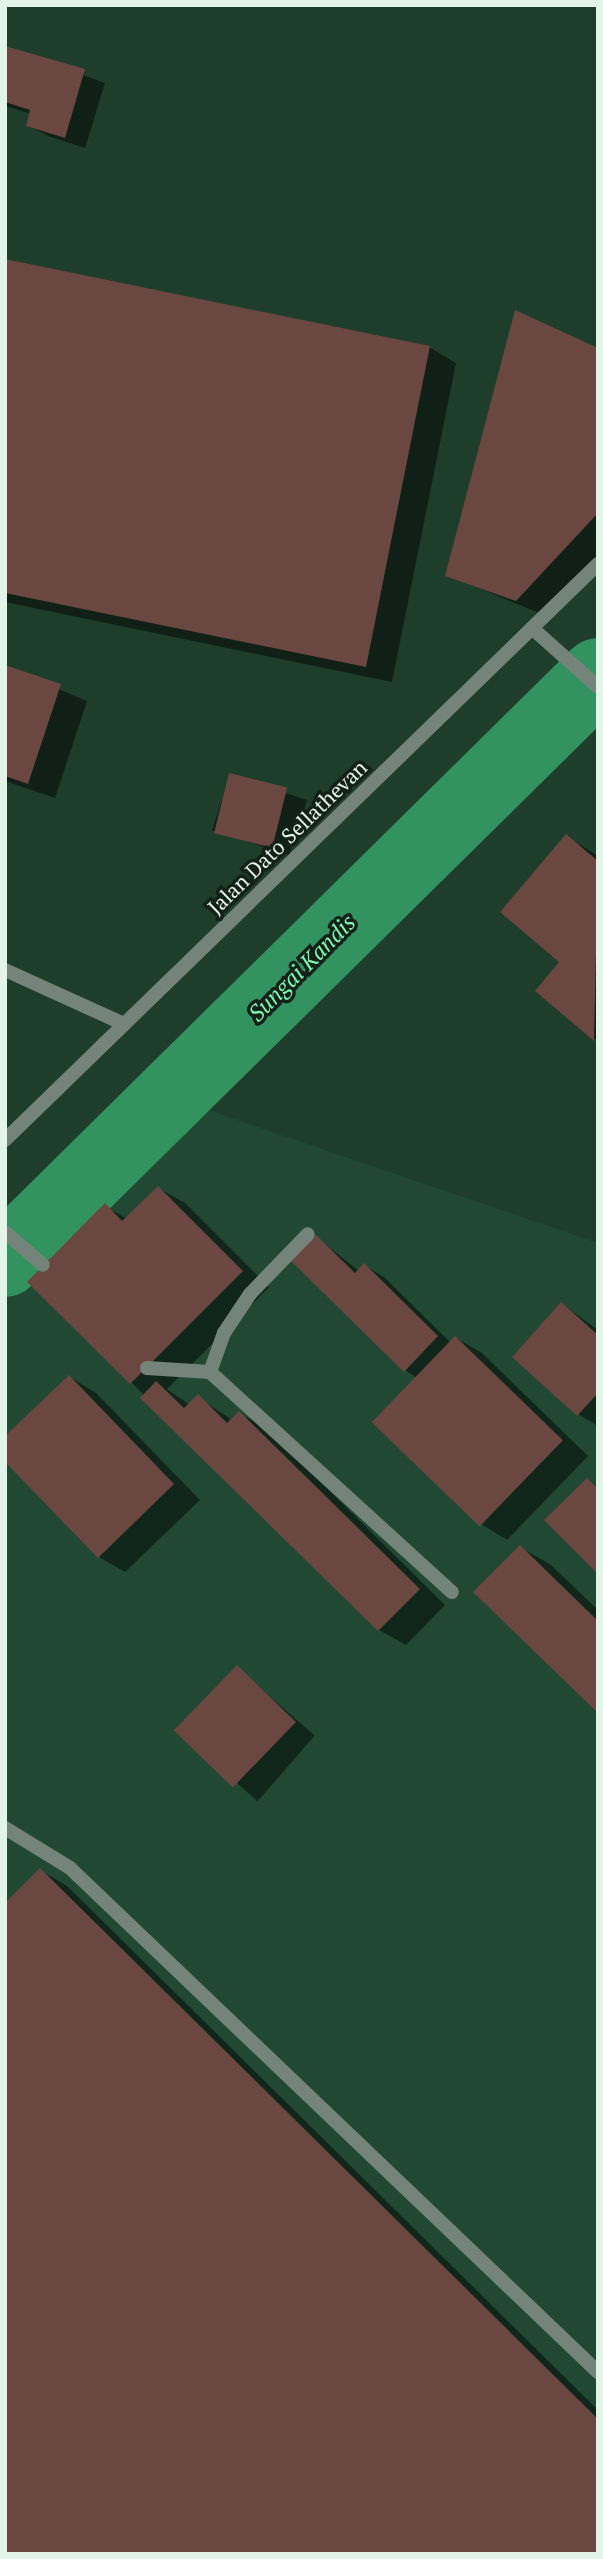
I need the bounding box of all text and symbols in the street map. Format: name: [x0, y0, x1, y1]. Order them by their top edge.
street label: Jalan Dato Sellathevan: [202, 755, 372, 919]
water label: Sungai Kandis: [243, 909, 361, 1027]

